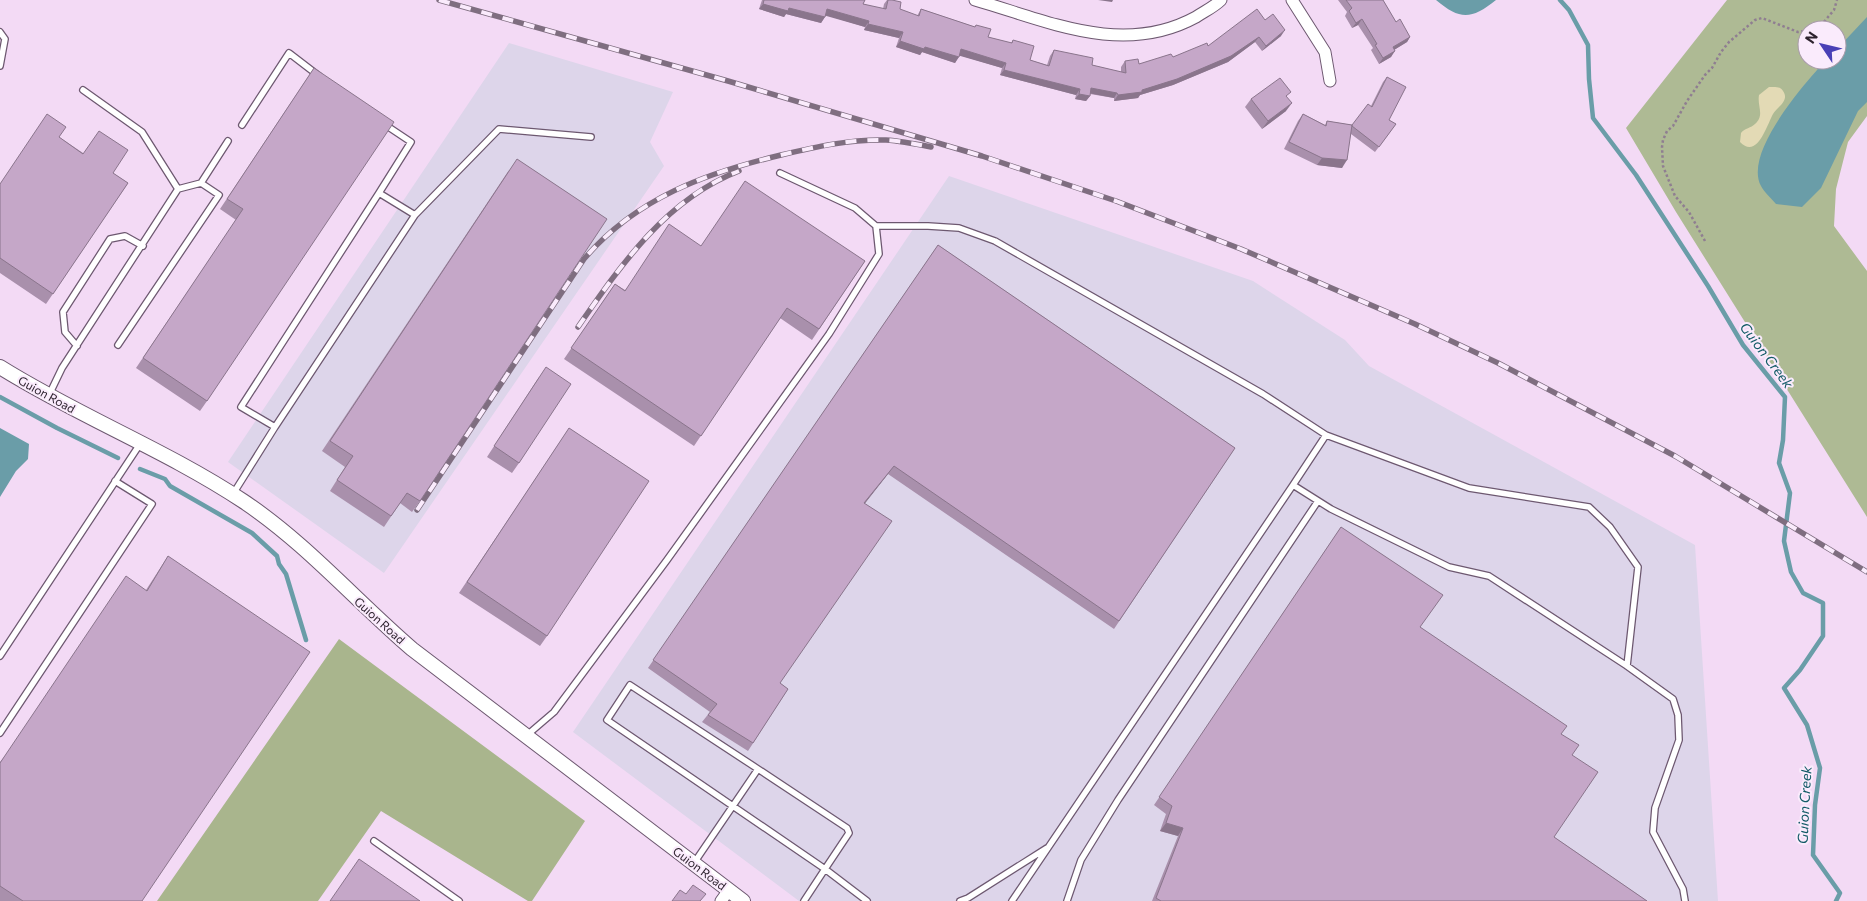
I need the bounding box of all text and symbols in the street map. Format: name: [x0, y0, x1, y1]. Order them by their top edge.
north arrow: [1797, 20, 1847, 70]
text: N: [1801, 28, 1821, 46]
water label: Guion Creek: [1737, 319, 1798, 392]
street label: Guion Road: [16, 373, 78, 415]
street label: Guion Road: [352, 594, 408, 646]
water label: Guion Creek: [1793, 765, 1815, 844]
street label: Guion Road: [671, 843, 729, 893]

